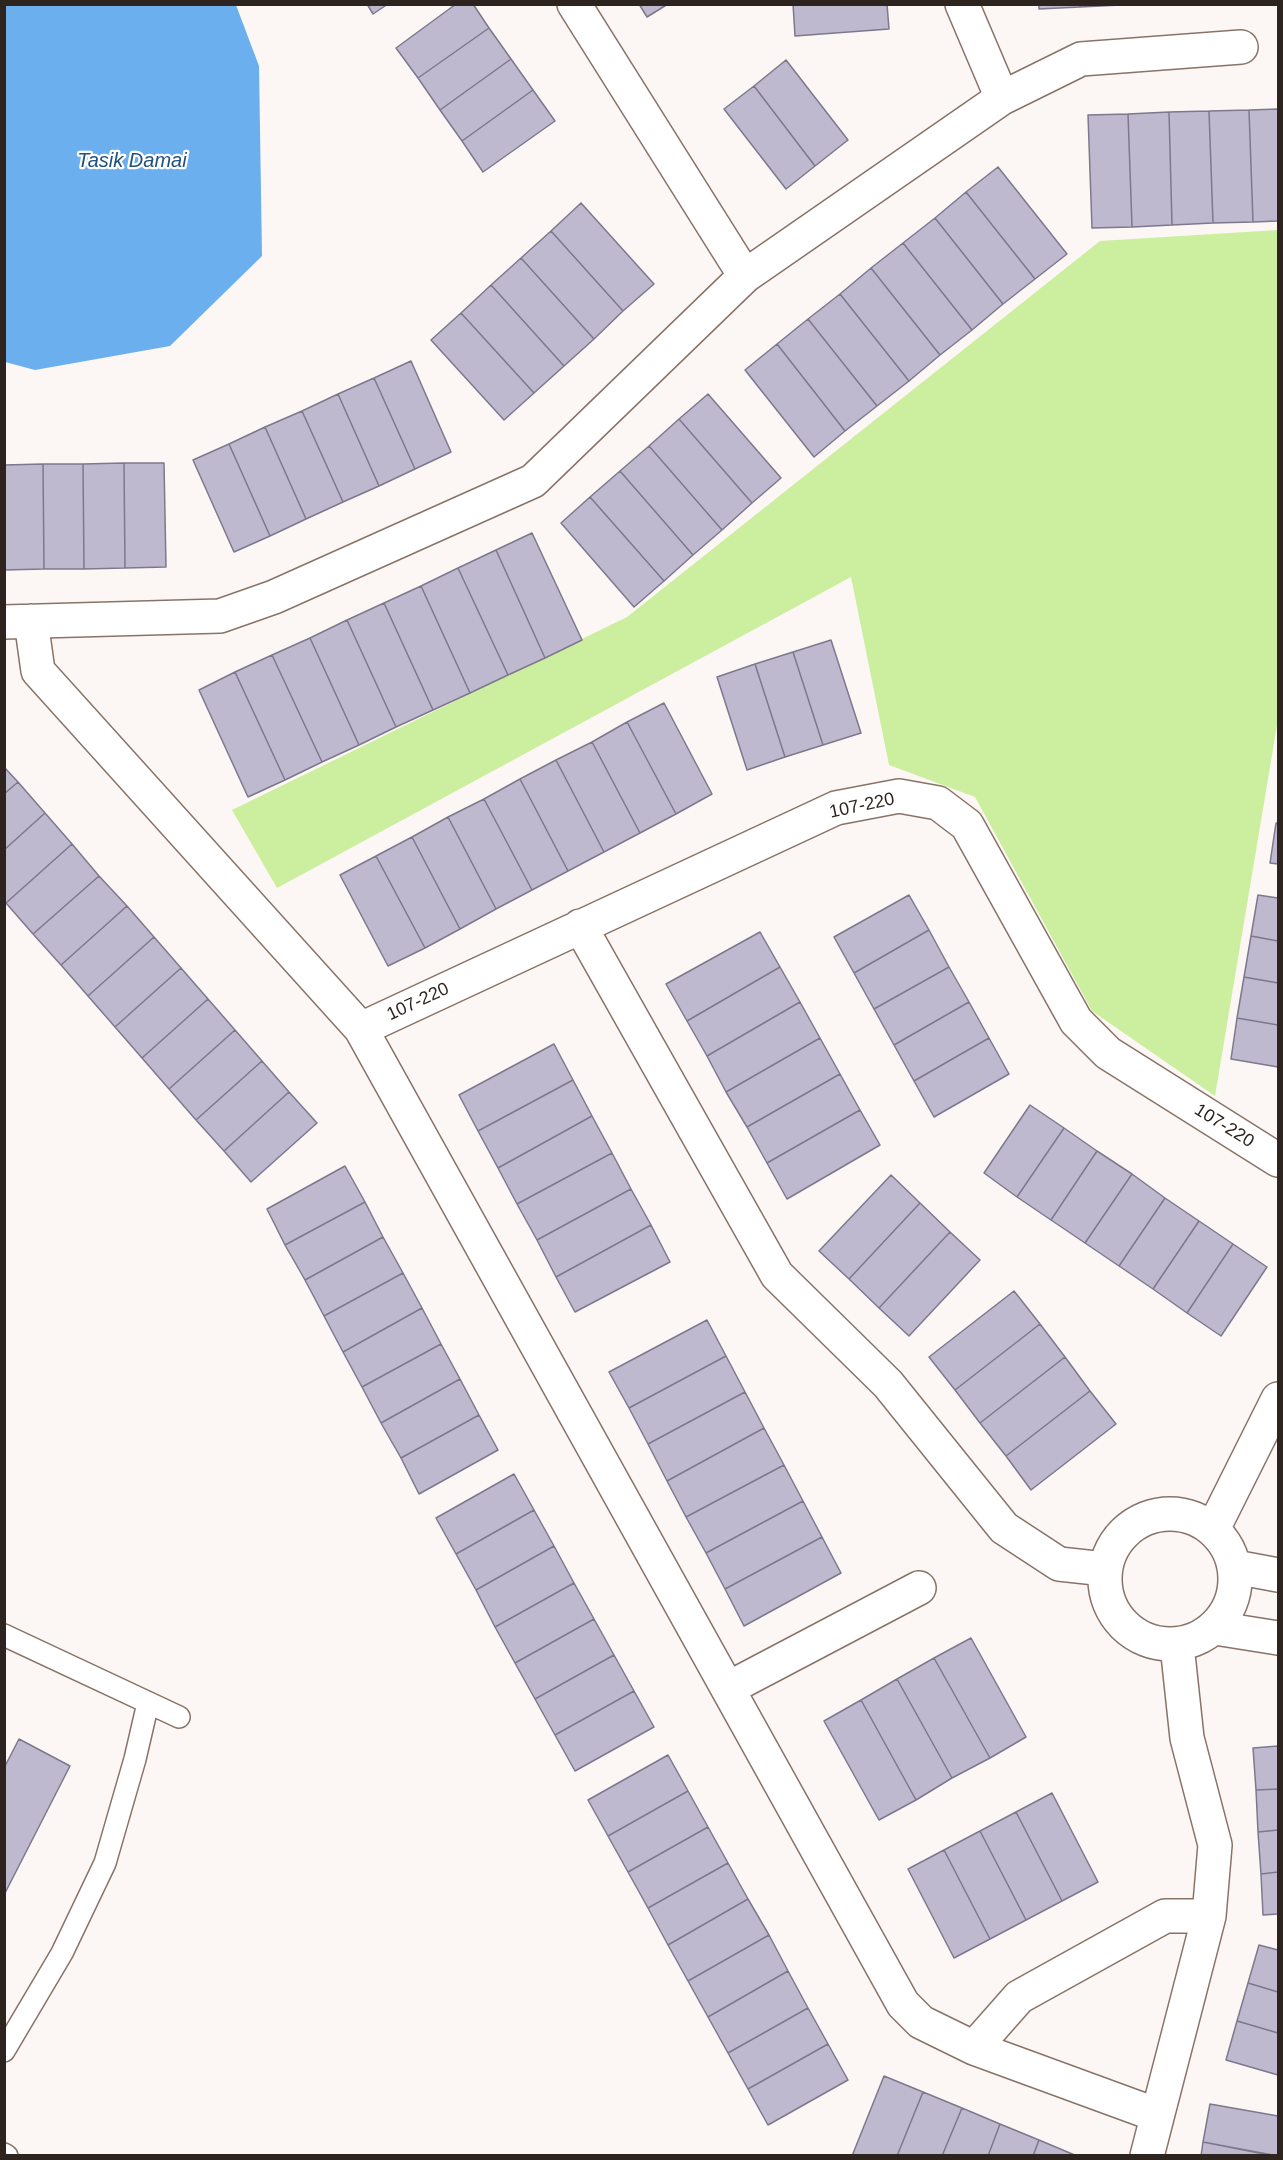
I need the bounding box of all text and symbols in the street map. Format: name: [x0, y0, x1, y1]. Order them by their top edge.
water label: Tasik Damai: [77, 149, 187, 173]
street label: 107-220: [827, 789, 897, 823]
street label: 107-220: [384, 978, 452, 1026]
street label: 107-220: [1190, 1099, 1258, 1153]

